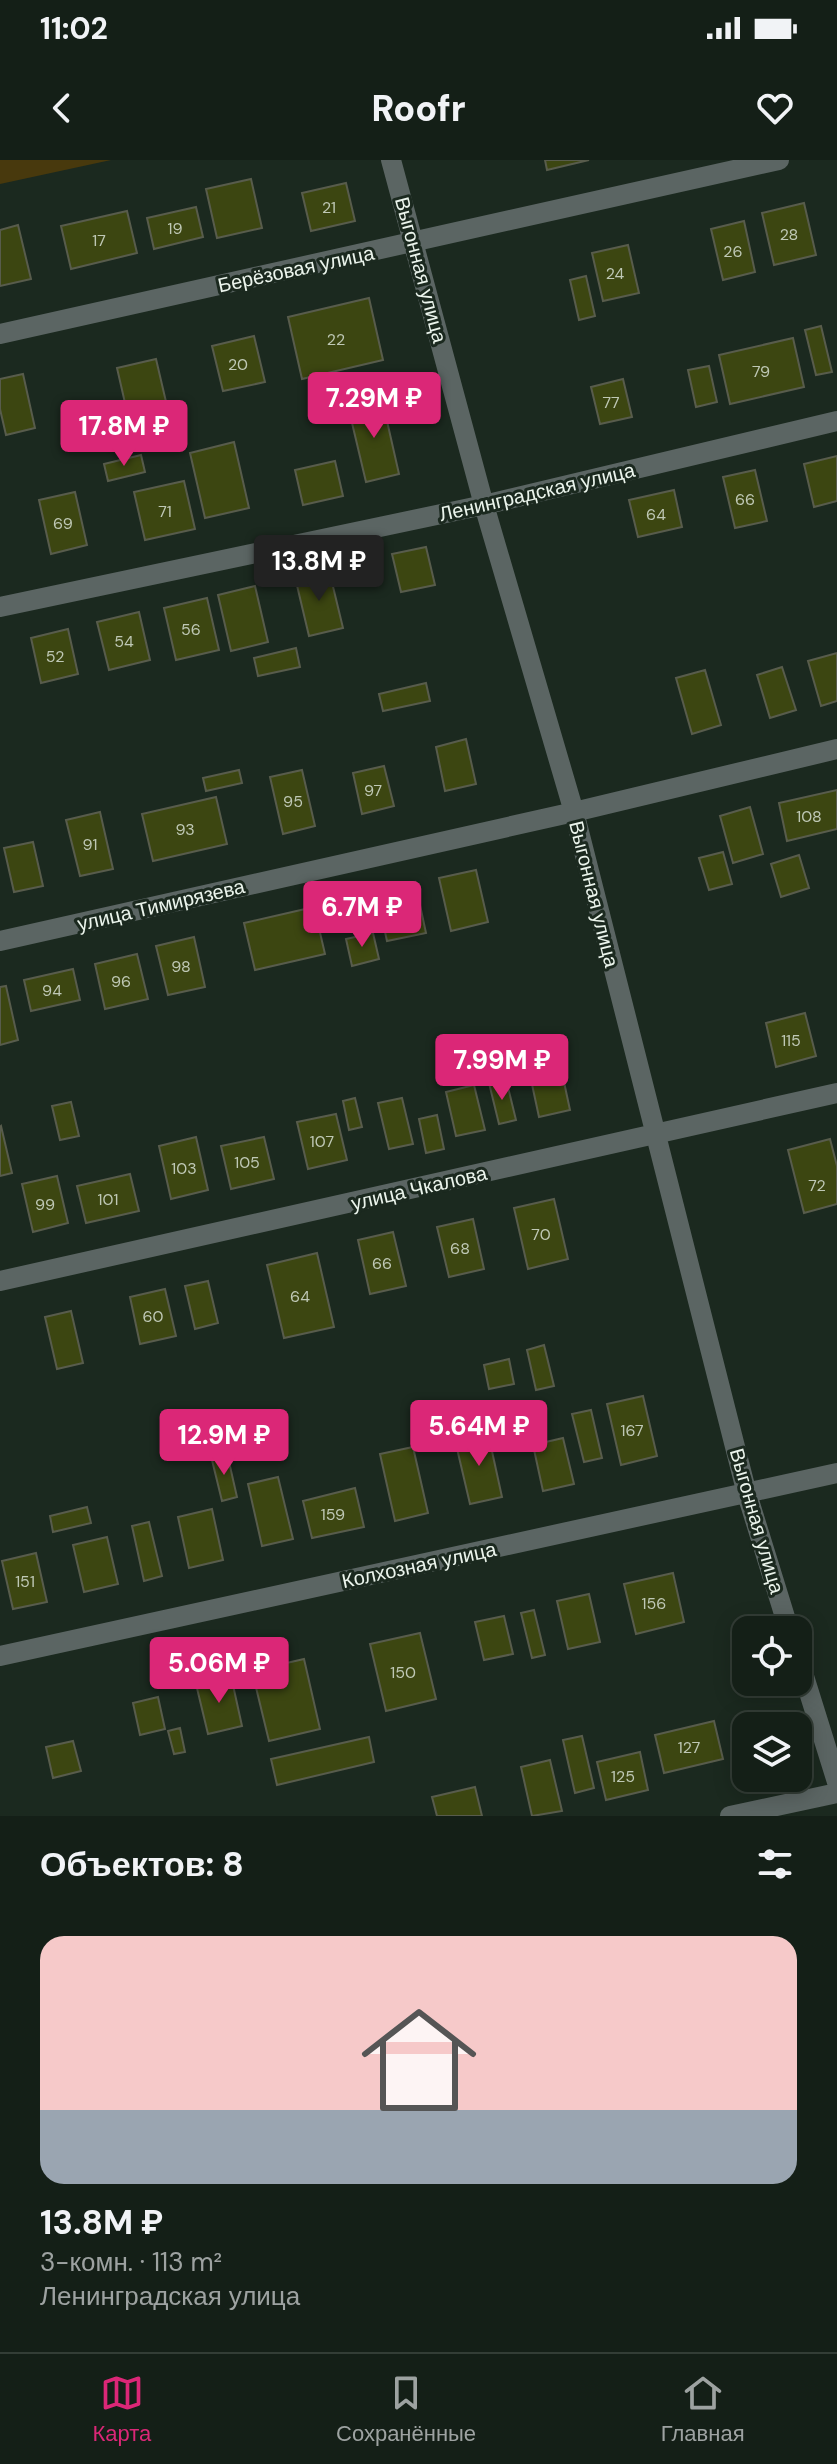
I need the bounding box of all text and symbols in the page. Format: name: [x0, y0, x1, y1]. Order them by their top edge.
text: 11:02: [40, 9, 108, 48]
text: Roofr: [371, 85, 466, 132]
icon: back: [40, 86, 84, 130]
icon: heart: [753, 86, 797, 130]
street label: Выгонная улица: [389, 194, 453, 347]
house number: 21: [322, 197, 336, 218]
house number: 19: [167, 218, 183, 239]
house number: 28: [780, 224, 798, 245]
house number: 17: [92, 230, 106, 251]
street label: Берёзовая улица: [215, 240, 377, 298]
house number: 26: [723, 241, 743, 262]
house number: 24: [606, 263, 625, 284]
house number: 22: [327, 329, 345, 350]
house number: 20: [228, 354, 248, 375]
house number: 79: [752, 361, 770, 382]
pin: 7.29M ₽: [300, 372, 448, 440]
text: 7.29M ₽: [326, 381, 422, 415]
house number: 77: [602, 392, 620, 413]
pin: 17.8M ₽: [50, 400, 198, 468]
text: 17.8M ₽: [78, 409, 170, 443]
street label: Ленинградская улица: [437, 457, 638, 527]
house number: 66: [735, 489, 755, 510]
house number: 71: [158, 501, 172, 522]
house number: 64: [646, 504, 666, 525]
house number: 69: [53, 513, 73, 534]
pin: 13.8M ₽: [245, 535, 393, 603]
text: 13.8M ₽: [272, 544, 366, 578]
house number: 56: [181, 619, 201, 640]
house number: 54: [114, 631, 134, 652]
house number: 52: [46, 646, 64, 667]
house number: 97: [364, 780, 382, 801]
house number: 95: [283, 791, 303, 812]
house number: 108: [796, 806, 822, 827]
street label: Выгонная улица: [563, 818, 625, 971]
house number: 93: [175, 819, 195, 840]
house number: 91: [83, 834, 97, 855]
street label: улица Тимирязева: [75, 873, 248, 937]
pin: 6.7M ₽: [297, 881, 427, 949]
text: 6.7M ₽: [321, 890, 403, 924]
house number: 98: [171, 956, 191, 977]
house number: 96: [111, 971, 131, 992]
house number: 94: [42, 980, 62, 1001]
house number: 115: [781, 1030, 801, 1051]
pin: 7.99M ₽: [428, 1034, 576, 1102]
text: 7.99M ₽: [453, 1043, 551, 1077]
house number: 107: [310, 1131, 334, 1152]
house number: 105: [234, 1152, 260, 1173]
house number: 103: [171, 1158, 197, 1179]
street label: улица Чкалова: [349, 1160, 490, 1216]
house number: 72: [808, 1175, 826, 1196]
house number: 101: [98, 1189, 118, 1210]
house number: 99: [35, 1194, 55, 1215]
house number: 70: [531, 1224, 551, 1245]
house number: 68: [450, 1238, 470, 1259]
house number: 66: [372, 1253, 392, 1274]
house number: 64: [290, 1286, 310, 1307]
house number: 60: [143, 1306, 164, 1327]
pin: 5.64M ₽: [405, 1400, 553, 1468]
pin: 12.9M ₽: [150, 1409, 298, 1477]
text: 5.64M ₽: [428, 1409, 530, 1443]
text: 12.9M ₽: [178, 1418, 270, 1452]
house number: 167: [620, 1420, 644, 1441]
street label: Выгонная улица: [724, 1445, 790, 1598]
house number: 159: [321, 1504, 345, 1525]
street label: Колхозная улица: [339, 1536, 499, 1594]
house number: 151: [15, 1571, 35, 1592]
house number: 156: [642, 1593, 666, 1614]
map controls: [732, 1616, 812, 1792]
button: locate: [732, 1616, 812, 1696]
pin: 5.06M ₽: [145, 1637, 293, 1705]
text: 5.06M ₽: [168, 1646, 270, 1680]
house number: 150: [390, 1662, 416, 1683]
button: layers: [732, 1712, 812, 1792]
house number: 127: [678, 1737, 700, 1758]
house number: 125: [611, 1766, 635, 1787]
text: Объектов: 8: [40, 1842, 244, 1887]
icon: filters: [753, 1842, 797, 1886]
icon: home: [347, 1988, 491, 2132]
text: 13.8M ₽: [40, 2200, 163, 2245]
text: 3-комн. · 113 m²: [40, 2245, 222, 2279]
text: Ленинградская улица: [40, 2279, 300, 2313]
tab: Карта: [92, 2371, 151, 2448]
tab: Сохранённые: [336, 2371, 476, 2448]
tab: Главная: [661, 2371, 745, 2448]

